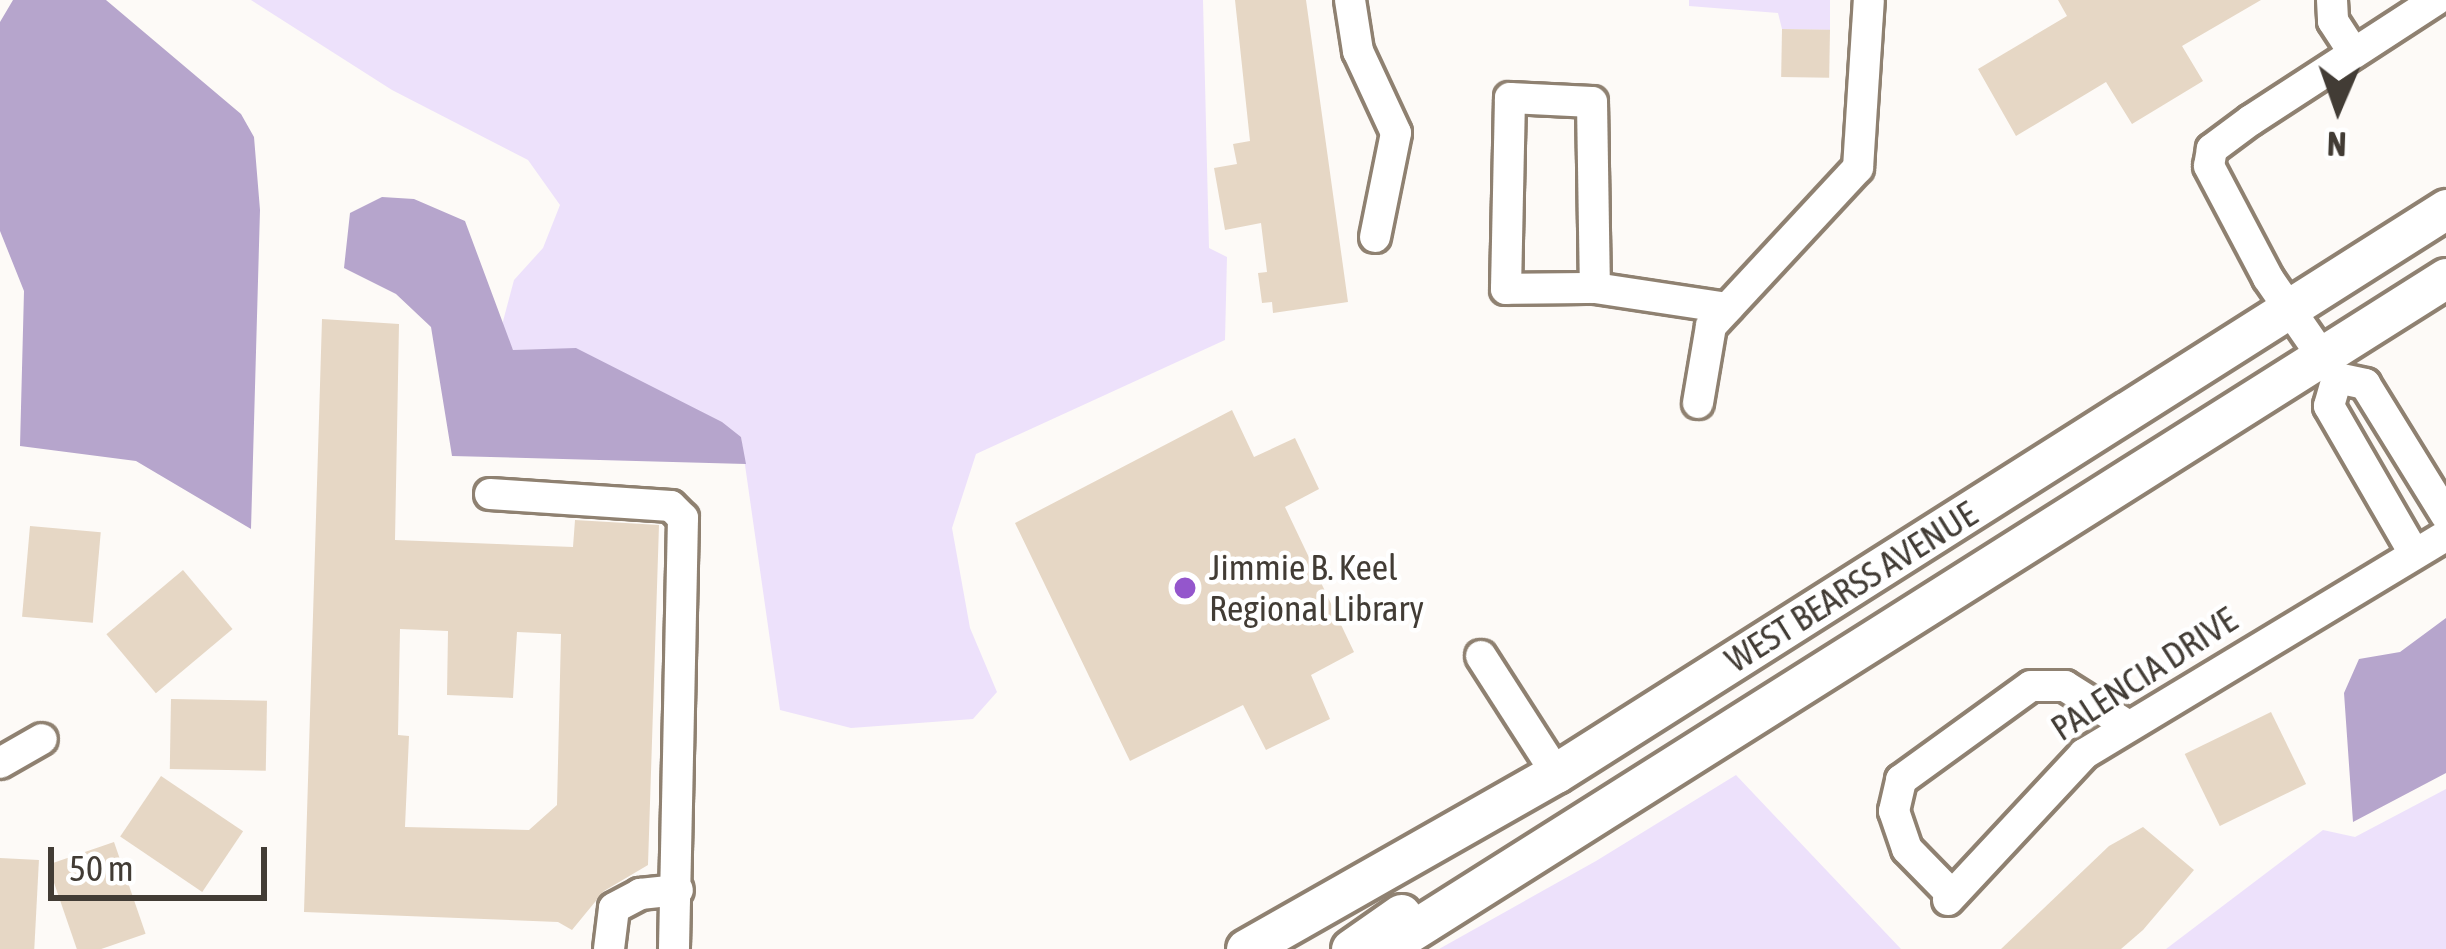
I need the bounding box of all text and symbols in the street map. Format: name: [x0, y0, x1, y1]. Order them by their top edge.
north arrow: [2278, 48, 2398, 168]
text: N: [2326, 125, 2347, 163]
street label: WEST BEARSS AVENUE: [1717, 492, 1985, 682]
place label: Jimmie B. Keel Regional Library: [1209, 545, 1424, 630]
marker: Jimmie B. Keel Regional Library: [1172, 575, 1198, 601]
street label: PALENCIA DRIVE: [2043, 598, 2245, 750]
scale bar: [54, 823, 273, 897]
text: 50 m: [69, 847, 134, 889]

